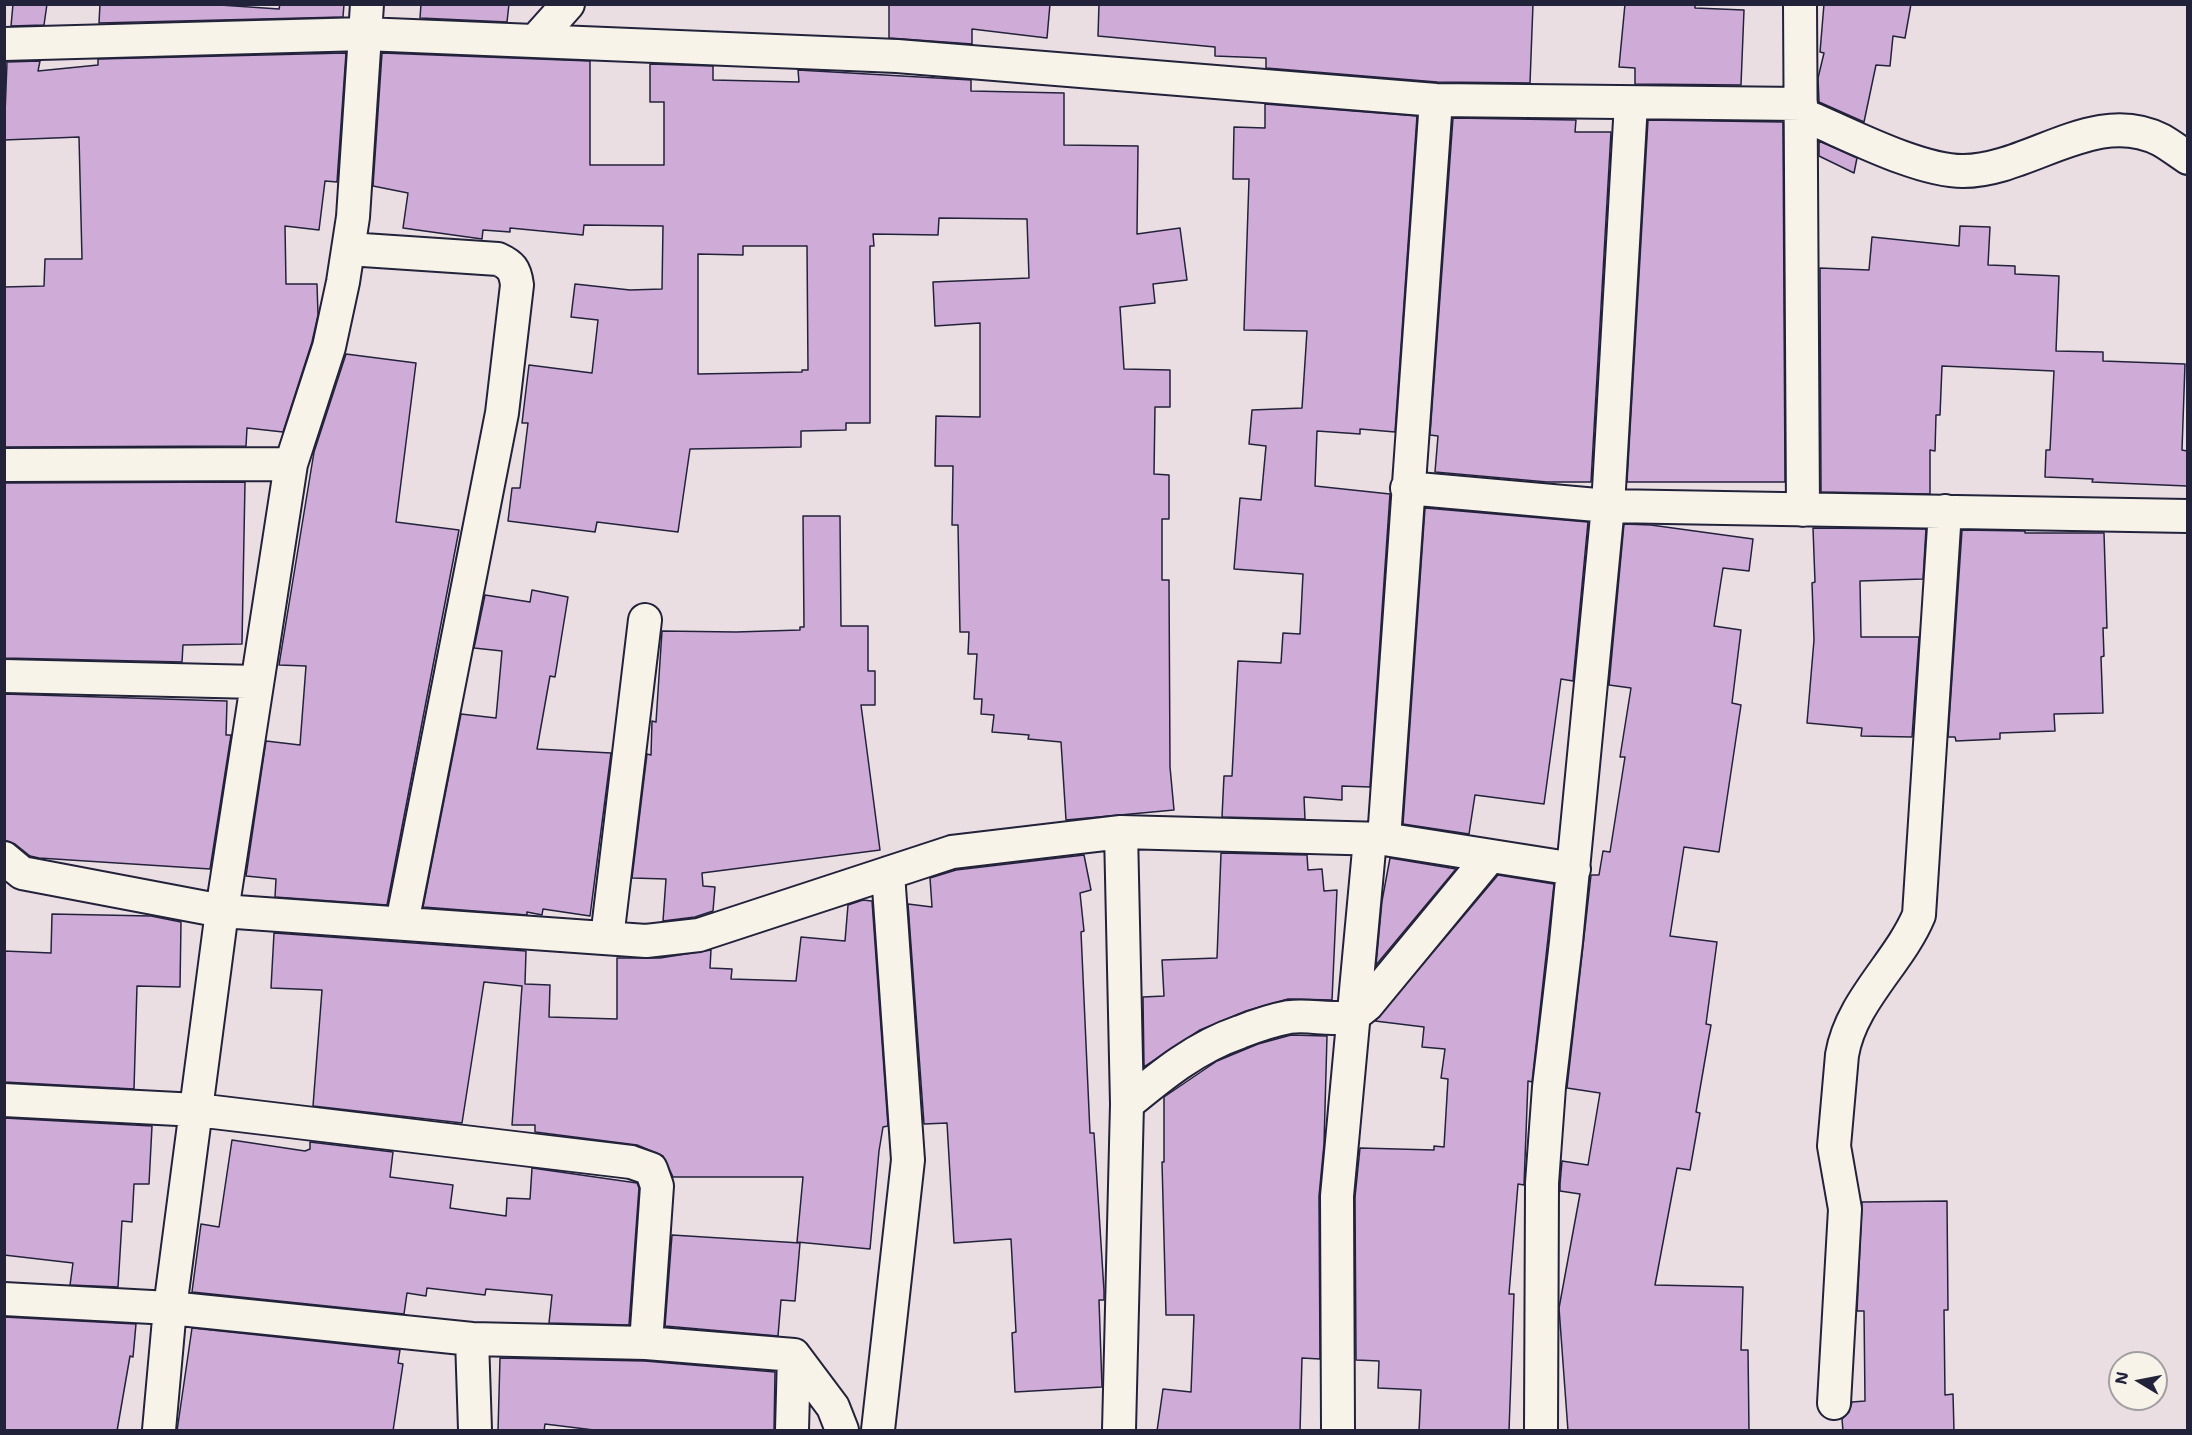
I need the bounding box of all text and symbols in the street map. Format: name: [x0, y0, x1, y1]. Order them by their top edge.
north arrow: [2108, 1351, 2168, 1411]
text: N: [2110, 1370, 2133, 1386]

